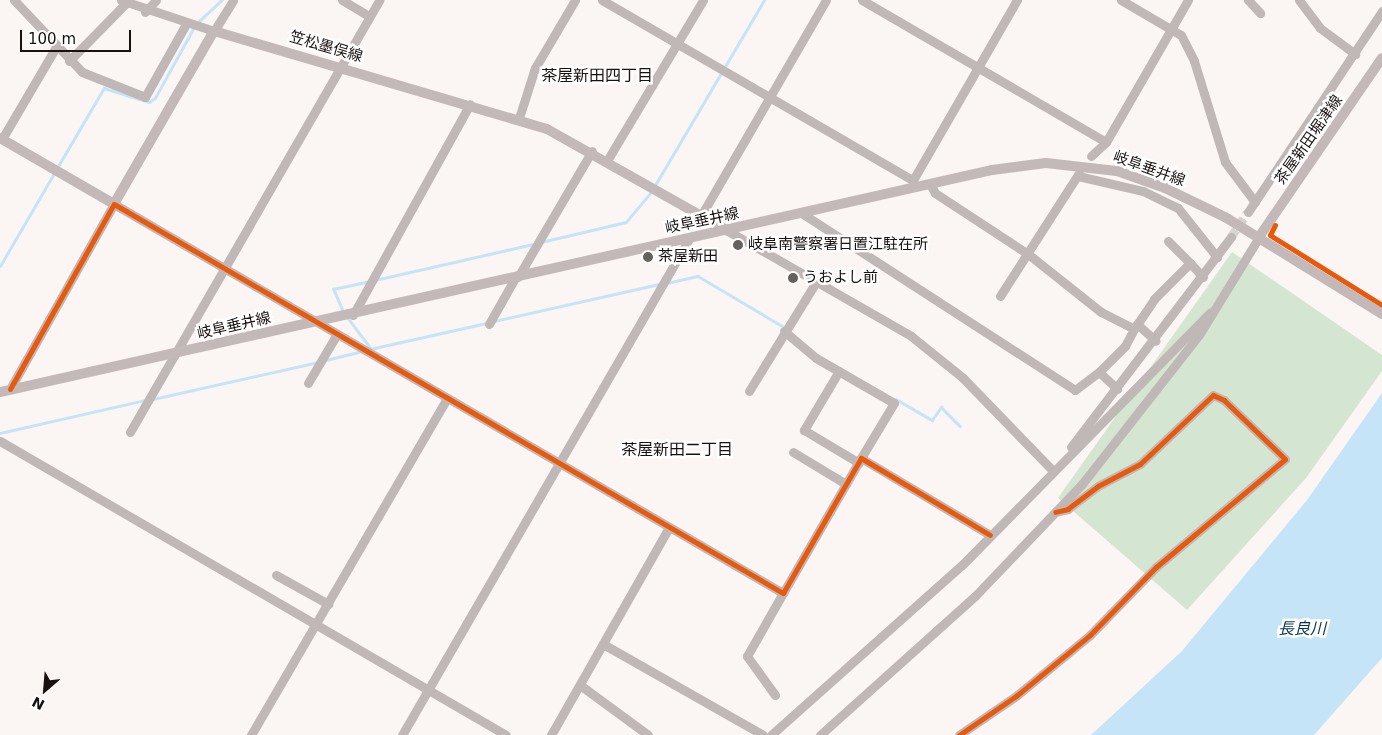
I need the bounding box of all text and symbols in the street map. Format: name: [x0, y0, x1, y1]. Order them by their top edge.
scale bar: [22, 20, 134, 52]
street label: 笠松墨俣線: [287, 28, 365, 66]
text: 100 m: [28, 30, 76, 48]
district label: 茶屋新田四丁目: [541, 66, 653, 86]
street label: 茶屋新田堀津線: [1272, 92, 1346, 188]
street label: 岐阜垂井線: [1111, 148, 1187, 190]
street label: 岐阜垂井線: [663, 204, 741, 238]
place label: 岐阜南警察署日置江駐在所: [748, 236, 928, 254]
marker: 岐阜南警察署日置江駐在所: [732, 239, 744, 251]
place label: 茶屋新田: [658, 248, 718, 266]
marker: 茶屋新田: [642, 251, 654, 263]
place label: うおよし前: [803, 269, 878, 287]
marker: うおよし前: [787, 272, 799, 284]
street label: 岐阜垂井線: [195, 309, 273, 343]
district label: 茶屋新田二丁目: [621, 440, 733, 460]
water label: 長良川: [1278, 619, 1326, 639]
north arrow: [20, 665, 70, 715]
text: N: [29, 694, 47, 713]

